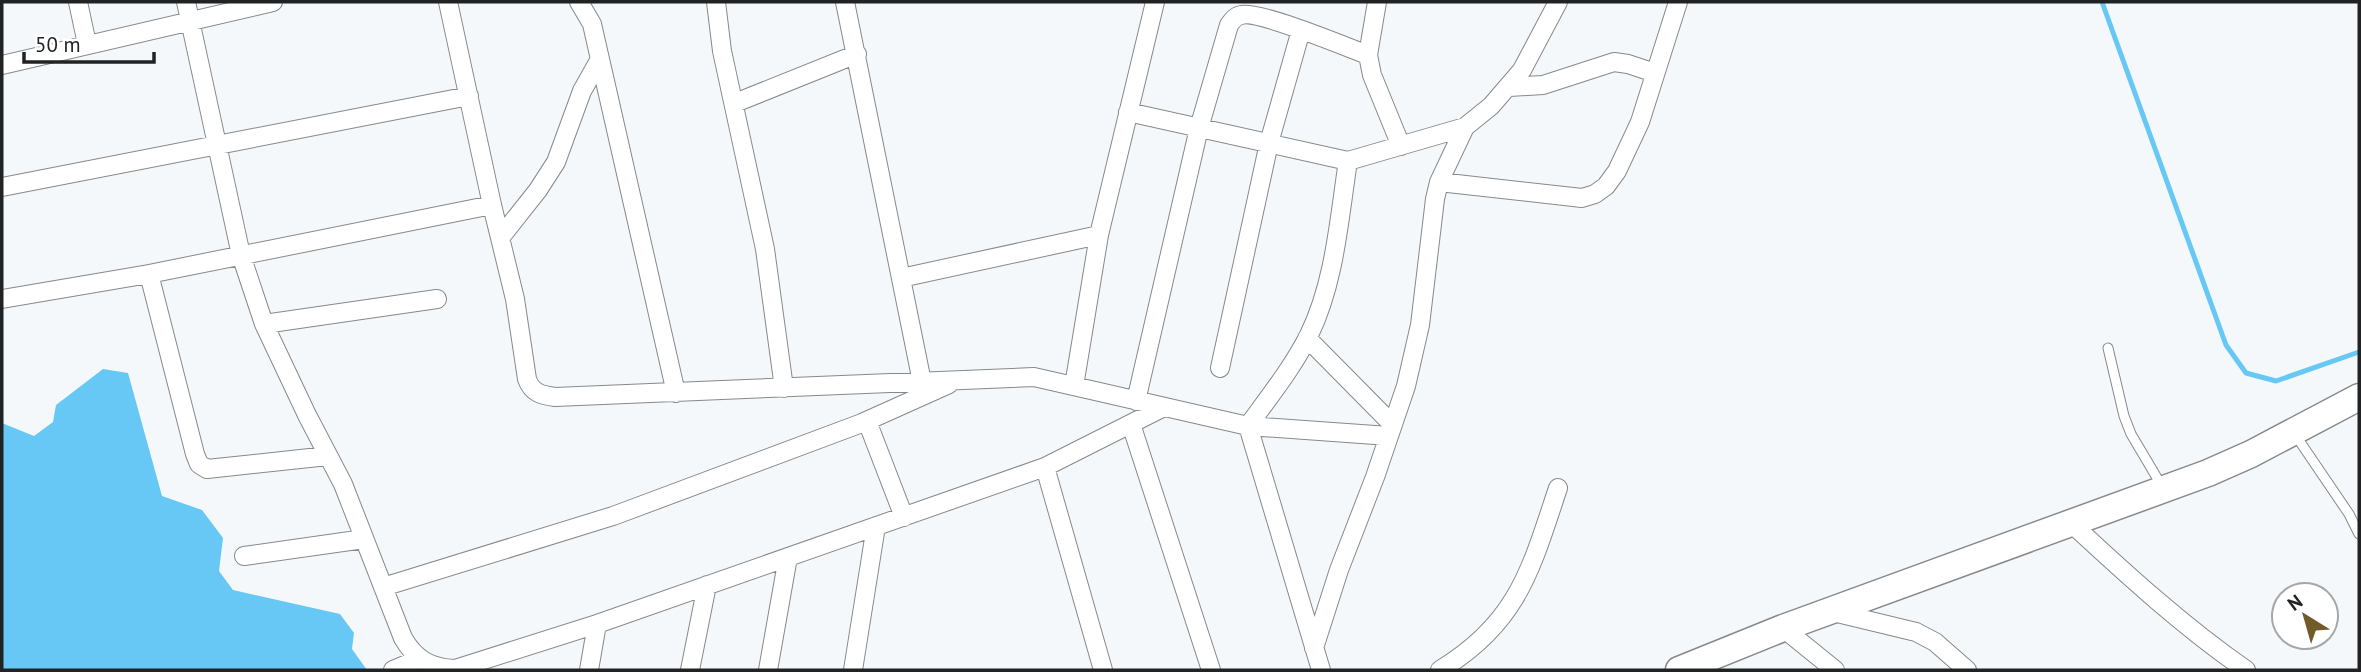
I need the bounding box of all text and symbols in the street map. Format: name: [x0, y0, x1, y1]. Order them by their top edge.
scale bar: [24, 21, 154, 65]
text: 50 m: [35, 31, 81, 58]
north arrow: [2270, 581, 2340, 651]
text: N: [2283, 589, 2307, 616]

